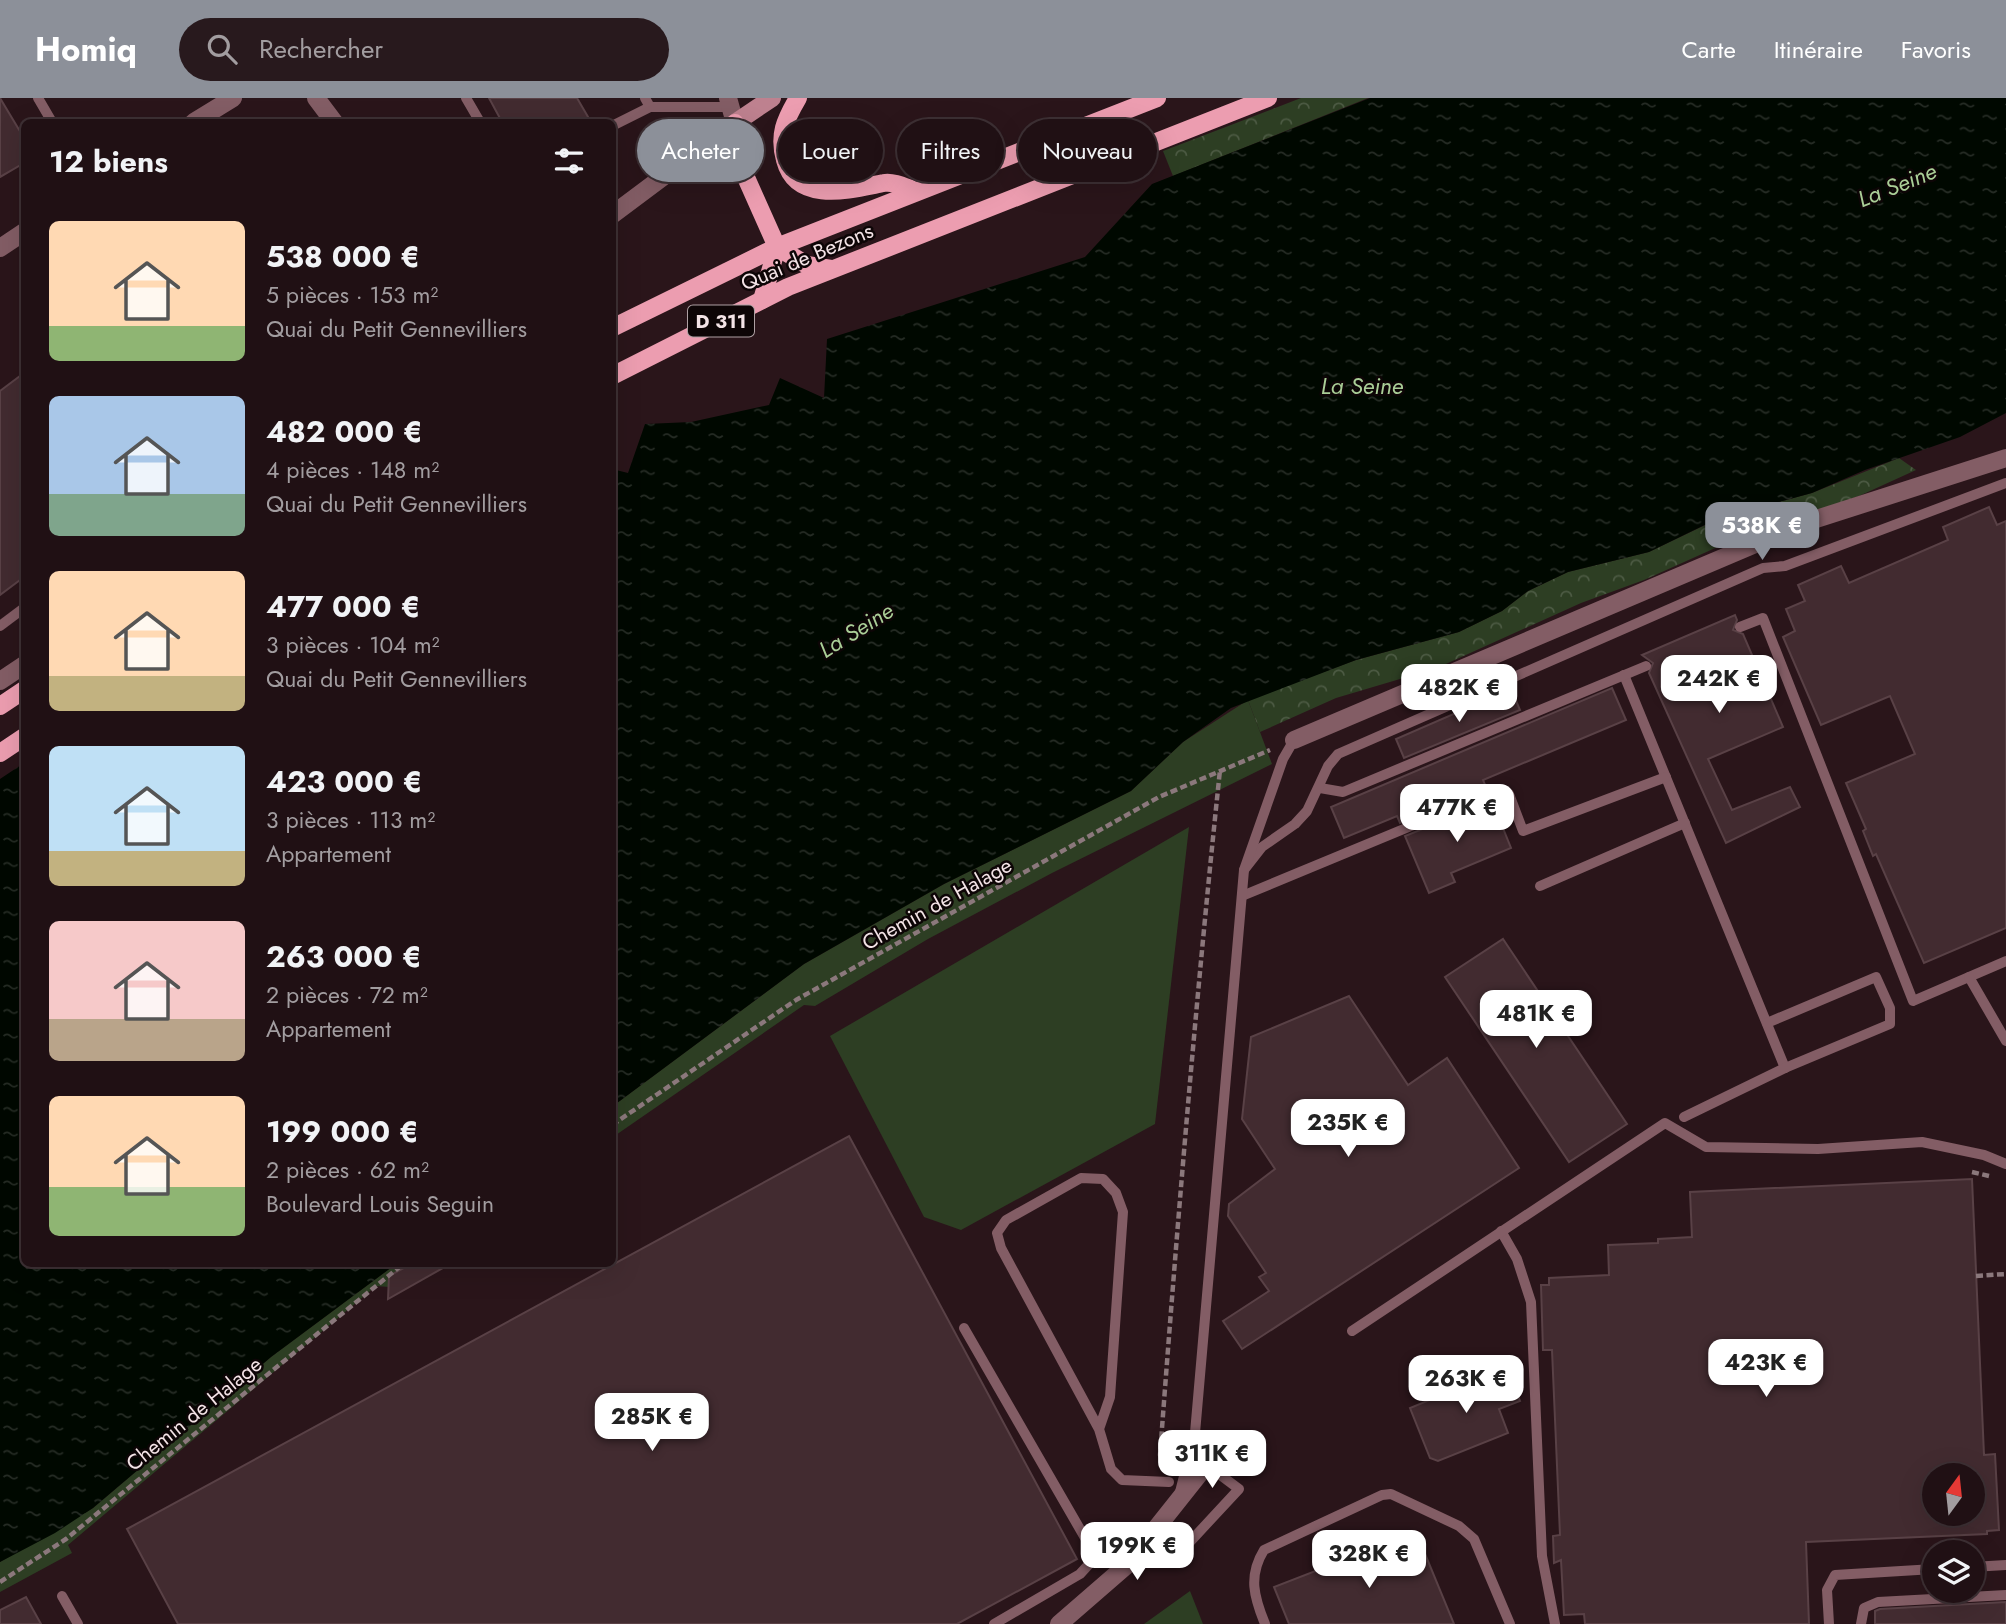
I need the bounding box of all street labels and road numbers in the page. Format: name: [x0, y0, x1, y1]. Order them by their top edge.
street label: Quai de Bezons: [736, 216, 878, 298]
road number: D 311: [688, 306, 754, 336]
street label: Chemin de Halage: [857, 850, 1018, 958]
street label: Chemin de Halage: [120, 1350, 269, 1478]

